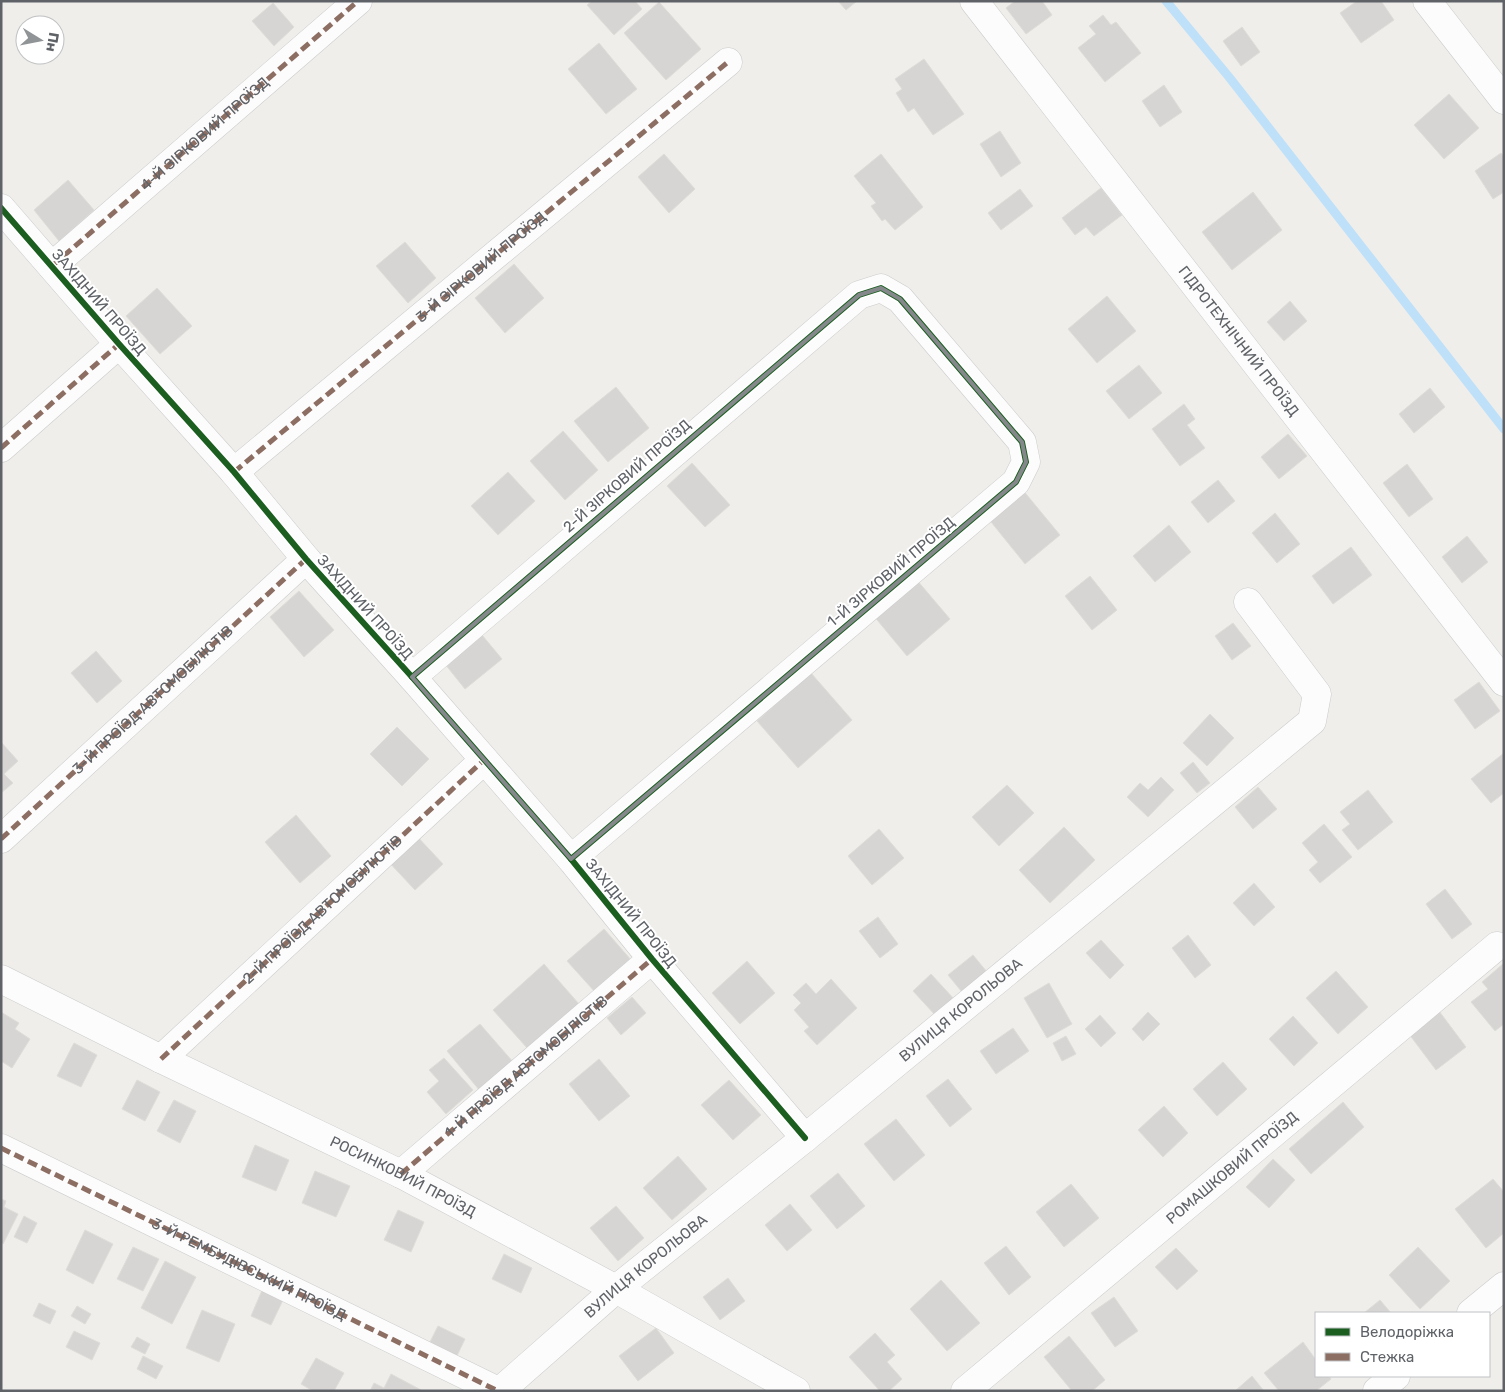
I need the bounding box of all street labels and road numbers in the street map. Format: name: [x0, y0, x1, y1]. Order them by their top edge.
street label: 4-Й ЗІРКОВИЙ ПРОЇЗД: [137, 73, 273, 194]
street label: 3-Й ЗІРКОВИЙ ПРОЇЗД: [412, 207, 550, 326]
street label: ЗАХІДНИЙ ПРОЇЗД: [48, 245, 150, 359]
street label: ГІДРОТЕХНІЧНИЙ ПРОЇЗД: [1175, 262, 1303, 420]
street label: 2-Й ЗІРКОВИЙ ПРОЇЗД: [560, 415, 695, 536]
street label: 1-Й ЗІРКОВИЙ ПРОЇЗД: [824, 513, 959, 631]
street label: ЗАХІДНИЙ ПРОЇЗД: [313, 551, 417, 663]
street label: 3-Й ПРОЇЗД АВТОМОБІЛІСТІВ: [69, 622, 237, 778]
street label: 2-Й ПРОЇЗД АВТОМОБІЛІСТІВ: [239, 831, 406, 988]
street label: ЗАХІДНИЙ ПРОЇЗД: [582, 855, 681, 971]
street label: ВУЛИЦЯ КОРОЛЬОВА: [896, 954, 1026, 1066]
street label: 1-Й ПРОЇЗД АВТОМОБІЛІСТІВ: [441, 992, 612, 1141]
street label: РОМАШКОВИЙ ПРОЇЗД: [1163, 1107, 1302, 1228]
street label: РОСИНКОВИЙ ПРОЇЗД: [327, 1132, 479, 1222]
street label: ВУЛИЦЯ КОРОЛЬОВА: [581, 1211, 711, 1322]
street label: 3-Й РЕМБУДІВСЬКИЙ ПРОЇЗД: [149, 1214, 349, 1324]

